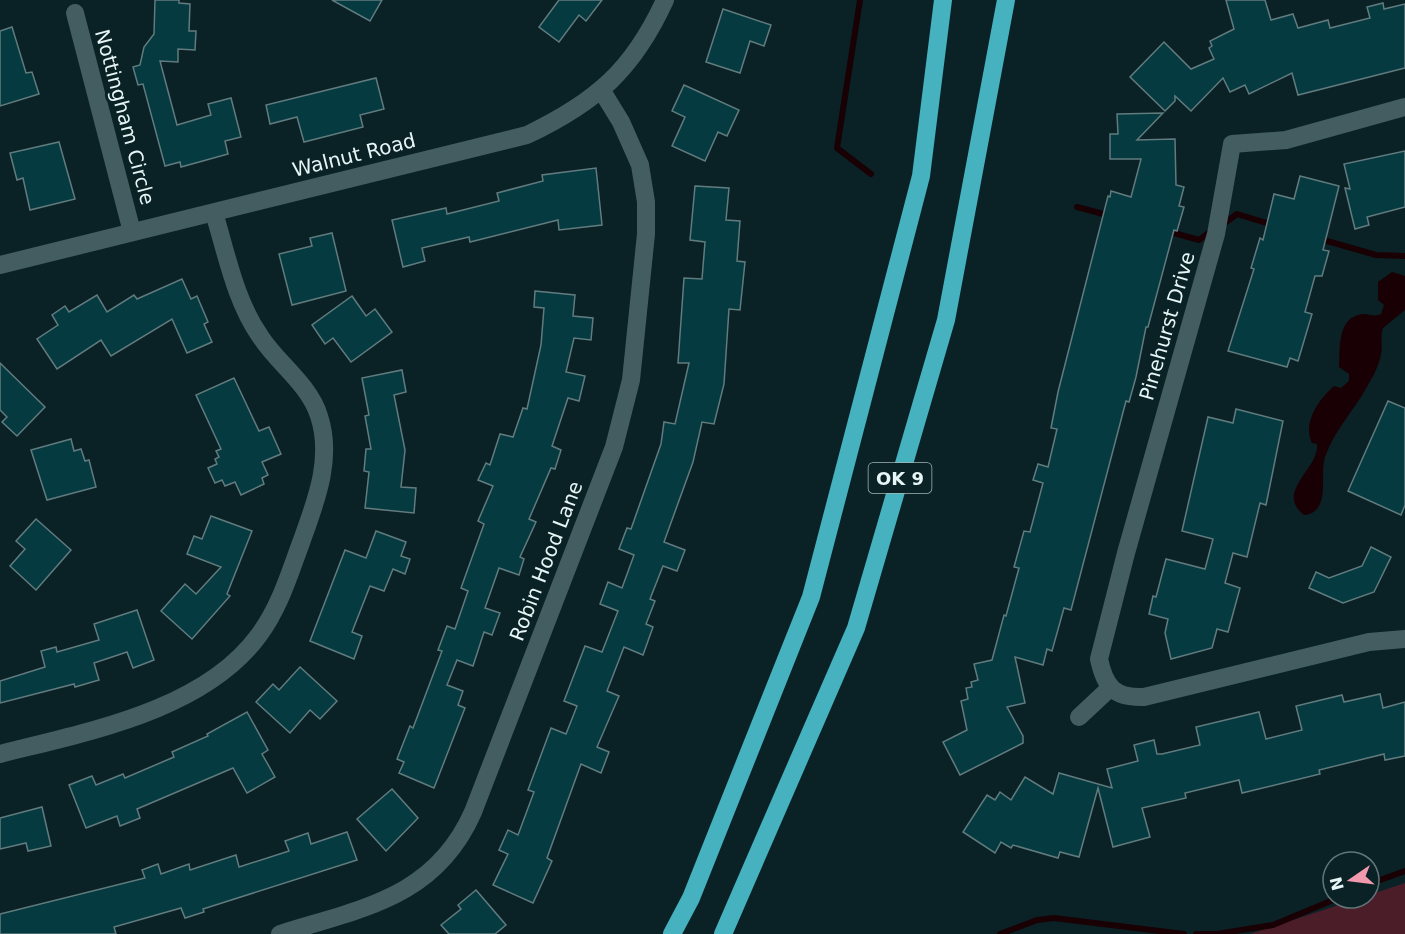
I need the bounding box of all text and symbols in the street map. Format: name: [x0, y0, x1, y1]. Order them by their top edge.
street label: Nottingham Circle: [90, 27, 160, 207]
street label: Walnut Road: [290, 128, 418, 182]
street label: Pinehurst Drive: [1134, 249, 1200, 403]
road number: OK 9: [868, 463, 932, 493]
street label: Robin Hood Lane: [504, 478, 588, 644]
north arrow: [1321, 850, 1381, 910]
text: N: [1326, 875, 1348, 892]

